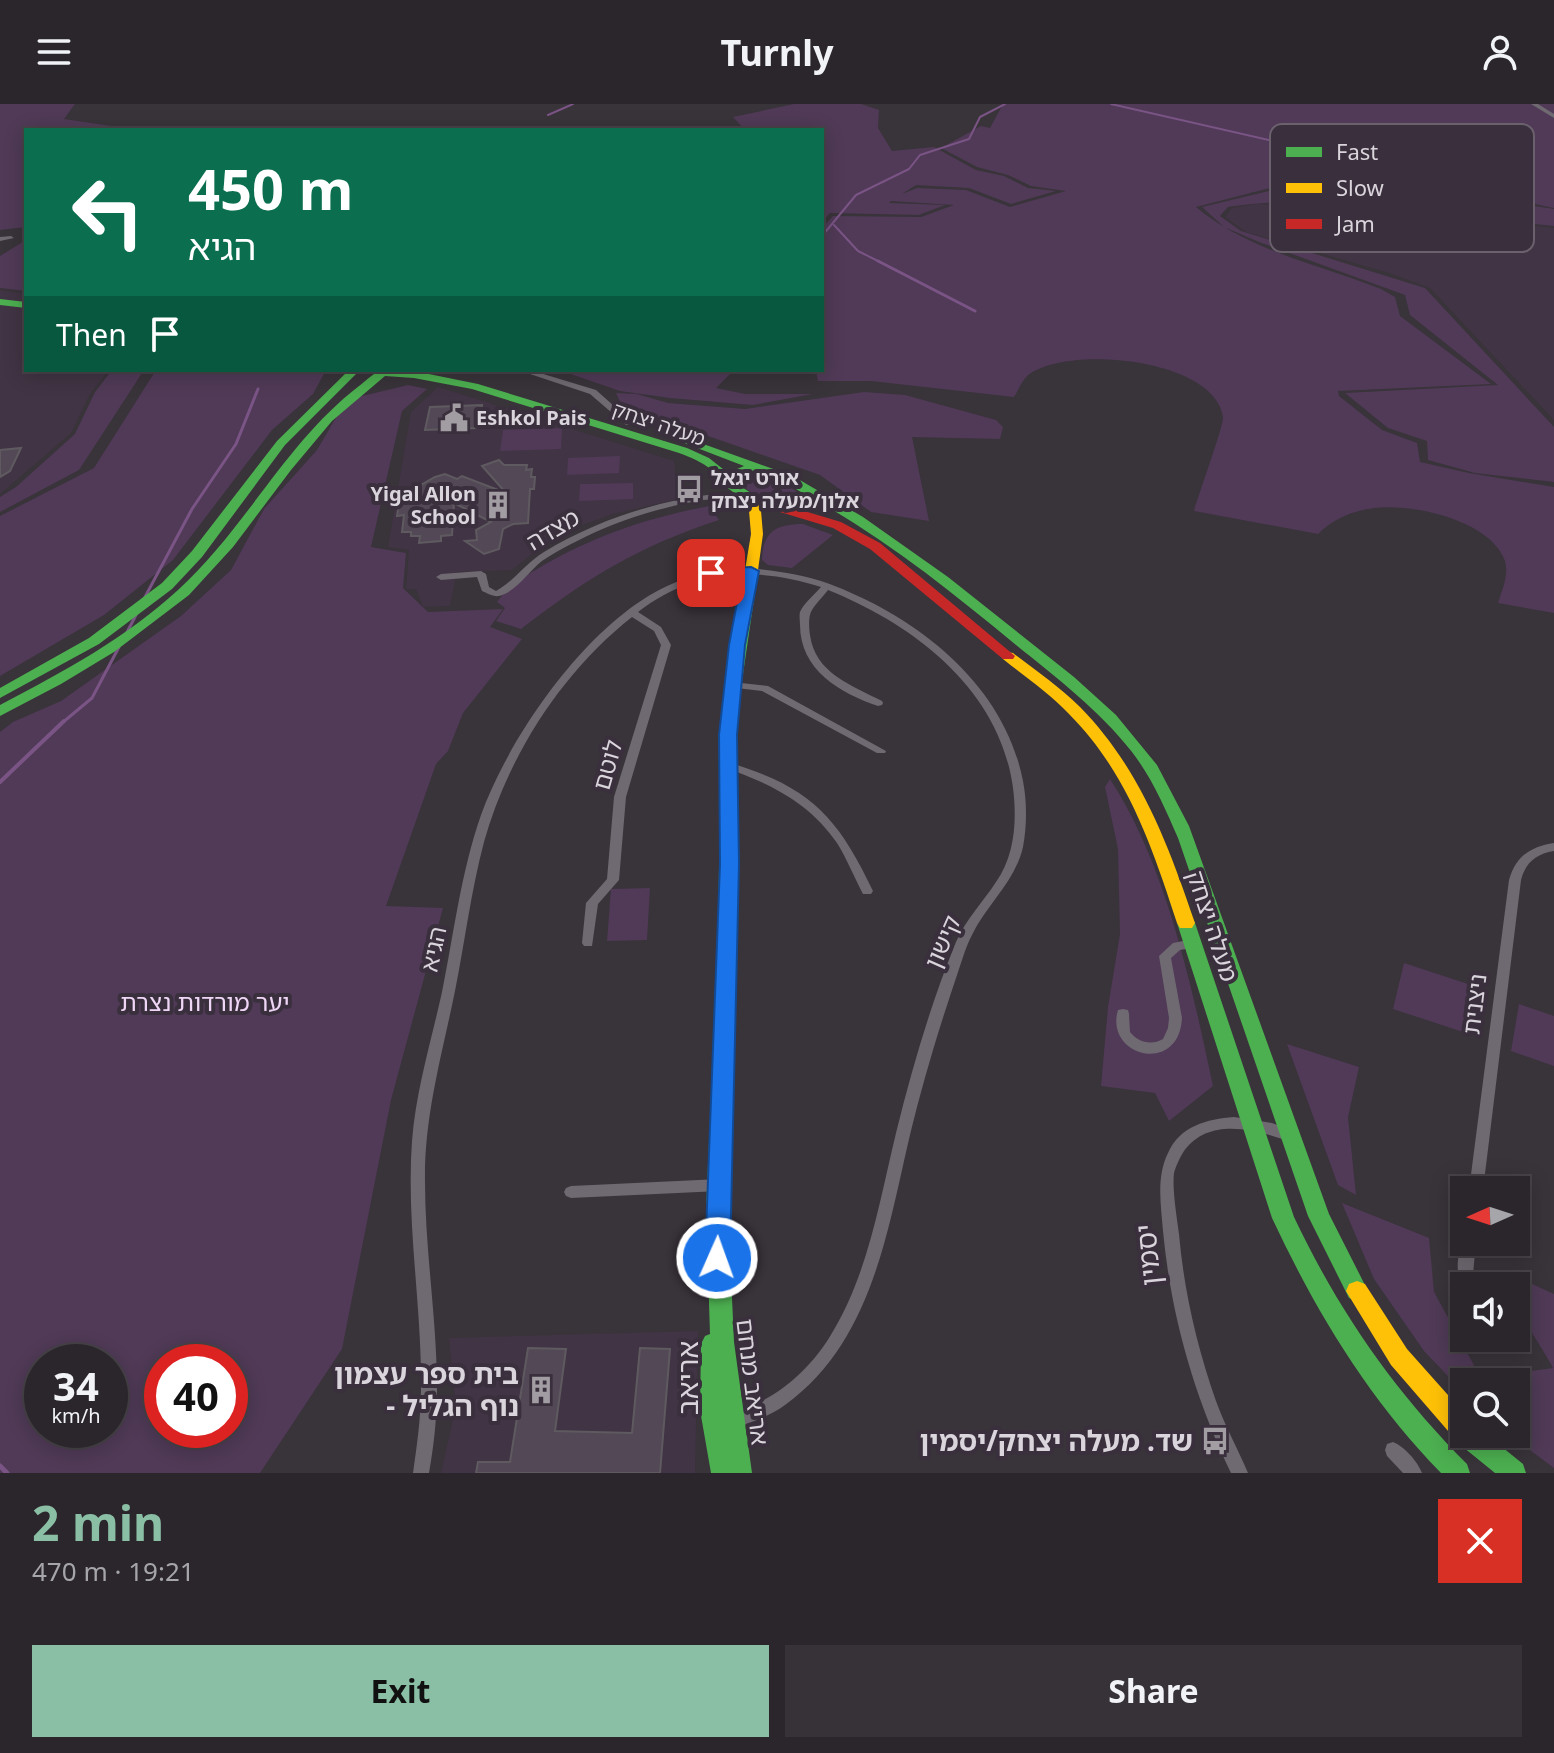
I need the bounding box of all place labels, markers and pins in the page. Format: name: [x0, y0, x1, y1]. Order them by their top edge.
public building icon: Eshkol Pais: [439, 403, 469, 433]
place label: Eshkol Pais: [476, 404, 587, 431]
place label: אורט יגאל אלון/מעלה יצחק: [711, 464, 859, 514]
bus stop icon: אורט יגאל אלון/מעלה יצחק: [674, 474, 704, 504]
place label: Yigal Allon School: [370, 480, 476, 530]
building icon: Yigal Allon School: [483, 490, 513, 520]
pin: [677, 539, 745, 607]
place label: בית ספר עצמון - נוף הגליל: [334, 1354, 519, 1424]
building icon: בית ספר עצמון - נוף הגליל: [526, 1375, 556, 1405]
place label: שד. מעלה יצחק/יסמין: [919, 1421, 1193, 1459]
bus stop icon: שד. מעלה יצחק/יסמין: [1200, 1426, 1230, 1456]

